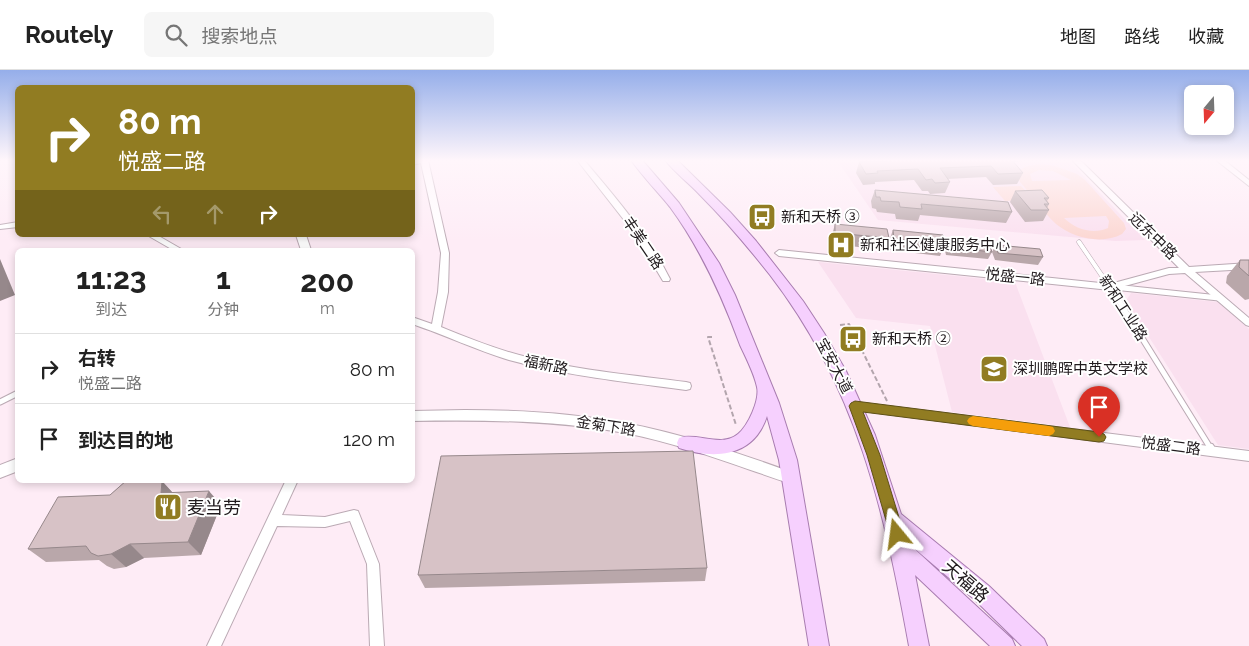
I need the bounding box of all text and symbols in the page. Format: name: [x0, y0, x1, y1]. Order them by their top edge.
search box: [144, 12, 494, 57]
text: Routely: [25, 20, 114, 49]
icon: search: [162, 21, 190, 49]
text: 搜索地点: [202, 25, 278, 47]
text: 地图: [1060, 26, 1096, 47]
text: 路线: [1124, 26, 1160, 47]
text: 收藏: [1188, 26, 1224, 47]
north arrow: [1184, 85, 1234, 135]
map controls: [1184, 85, 1234, 135]
text: 80 m: [118, 101, 202, 142]
icon: right: [35, 105, 100, 170]
text: 悦盛二路: [118, 148, 206, 174]
icon: left: [148, 200, 176, 228]
icon: ahead: [201, 200, 229, 228]
icon: right: [254, 200, 282, 228]
bus stop icon: 新和天桥 ③: [747, 202, 777, 232]
place label: 新和天桥 ③: [781, 208, 860, 226]
street label: 远东中路: [1125, 209, 1181, 263]
street label: 丰美二路: [619, 213, 667, 273]
hospital icon: 新和社区健康服务中心: [826, 230, 856, 260]
place label: 新和社区健康服务中心: [860, 236, 1010, 254]
text: 11:23: [76, 261, 147, 296]
text: 1: [216, 261, 231, 296]
text: 200: [300, 264, 354, 299]
street label: 悦盛一路: [984, 265, 1046, 289]
street label: 新和工业路: [1095, 272, 1151, 344]
text: m: [320, 299, 335, 318]
text: 到达: [95, 300, 127, 319]
text: 分钟: [207, 300, 239, 319]
bus stop icon: 新和天桥 ②: [838, 324, 868, 354]
place label: 新和天桥 ②: [872, 330, 951, 348]
street label: 宝安大道: [812, 335, 856, 397]
text: 右转: [78, 347, 116, 369]
street label: 福新路: [522, 352, 570, 378]
school or university icon: 深圳鹏晖中英文学校: [979, 354, 1009, 384]
icon: right: [35, 355, 63, 383]
text: 80 m: [350, 358, 395, 380]
place label: 深圳鹏晖中英文学校: [1013, 360, 1148, 378]
text: 悦盛二路: [78, 374, 142, 393]
pin: [1078, 386, 1120, 437]
icon: arrive: [1085, 393, 1113, 421]
street label: 金菊下路: [575, 412, 637, 440]
icon: arrive: [35, 425, 63, 453]
text: 120 m: [343, 428, 395, 450]
text: 到达目的地: [78, 429, 173, 451]
street label: 悦盛二路: [1140, 433, 1202, 459]
restaurant icon: 麦当劳: [153, 492, 183, 522]
place label: 麦当劳: [187, 497, 241, 518]
position arrow: [870, 507, 922, 559]
street label: 天福路: [939, 555, 993, 607]

